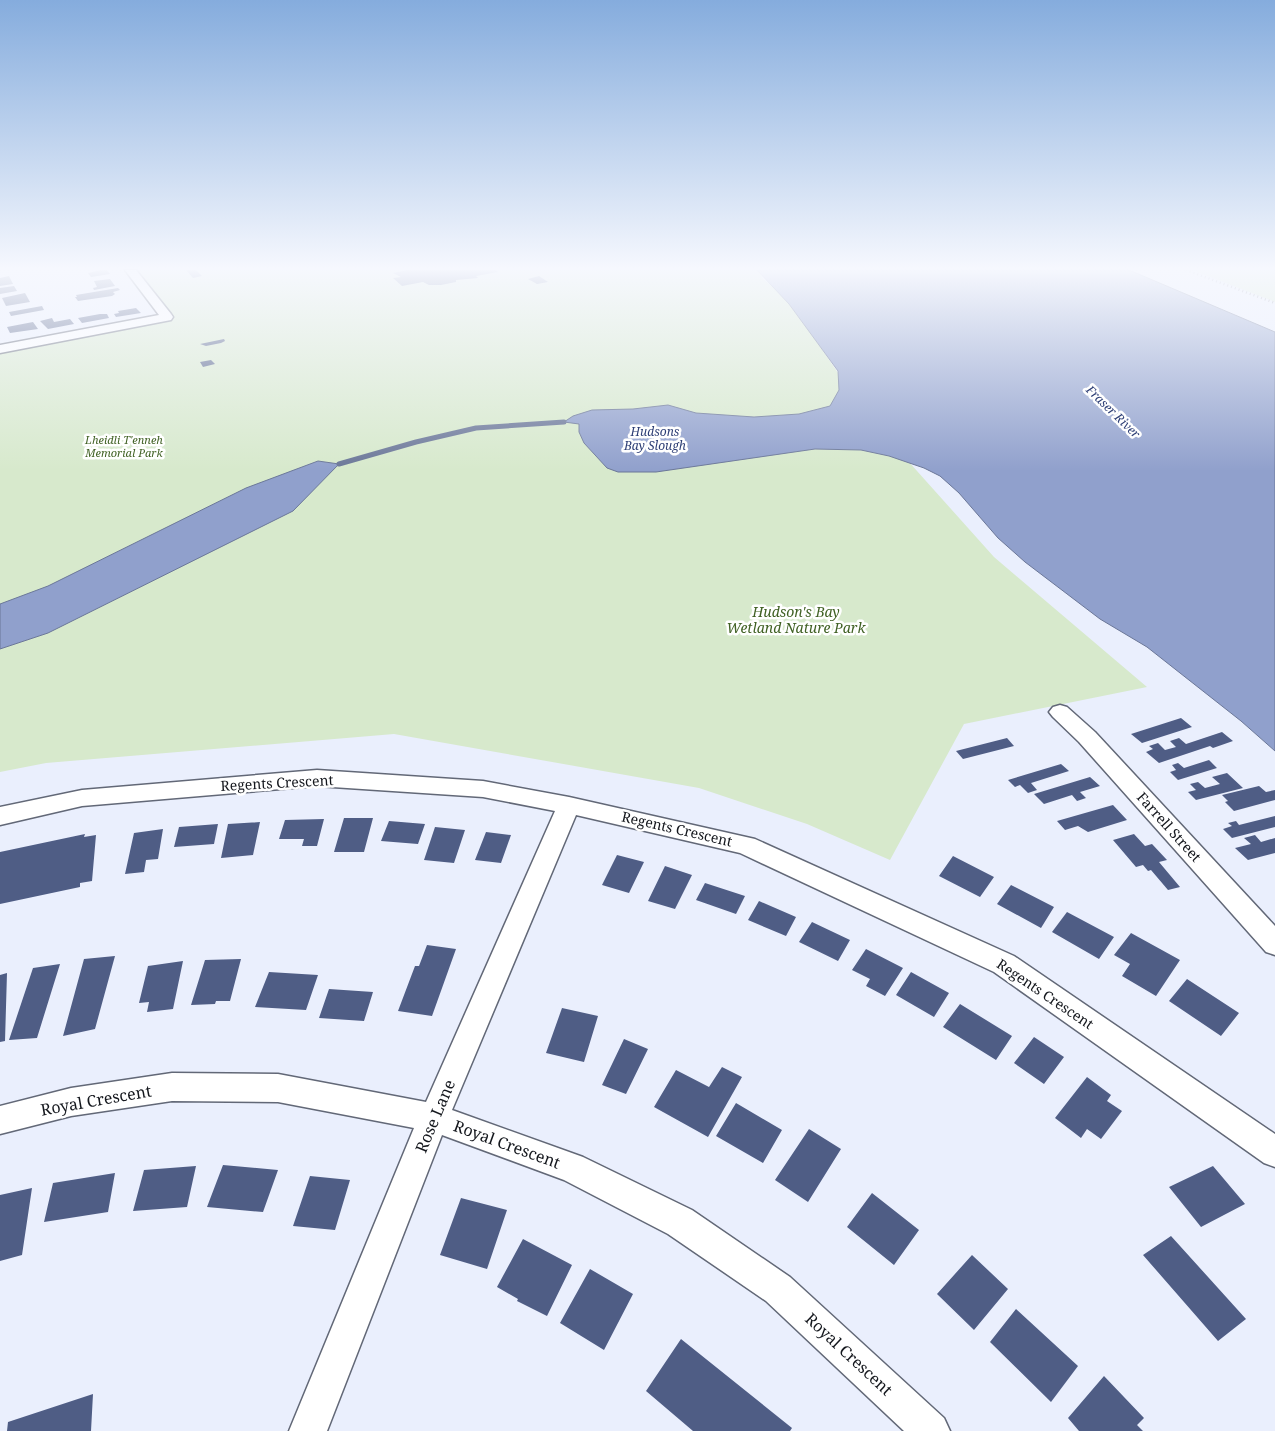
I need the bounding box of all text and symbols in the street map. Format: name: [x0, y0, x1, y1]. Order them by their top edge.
water label: Fraser River: [1082, 381, 1144, 442]
water label: Hudsons Bay Slough: [623, 423, 686, 454]
park label: Lheidli T'enneh Memorial Park: [84, 432, 164, 460]
park label: Hudson's Bay Wetland Nature Park: [727, 602, 866, 637]
street label: Regents Crescent: [220, 770, 334, 795]
street label: Farrell Street: [1133, 788, 1206, 866]
street label: Regents Crescent: [620, 807, 734, 850]
street label: Regents Crescent: [993, 954, 1097, 1033]
street label: Rose Lane: [410, 1076, 460, 1156]
street label: Royal Crescent: [39, 1079, 153, 1121]
street label: Royal Crescent: [451, 1114, 564, 1174]
street label: Royal Crescent: [801, 1308, 898, 1401]

